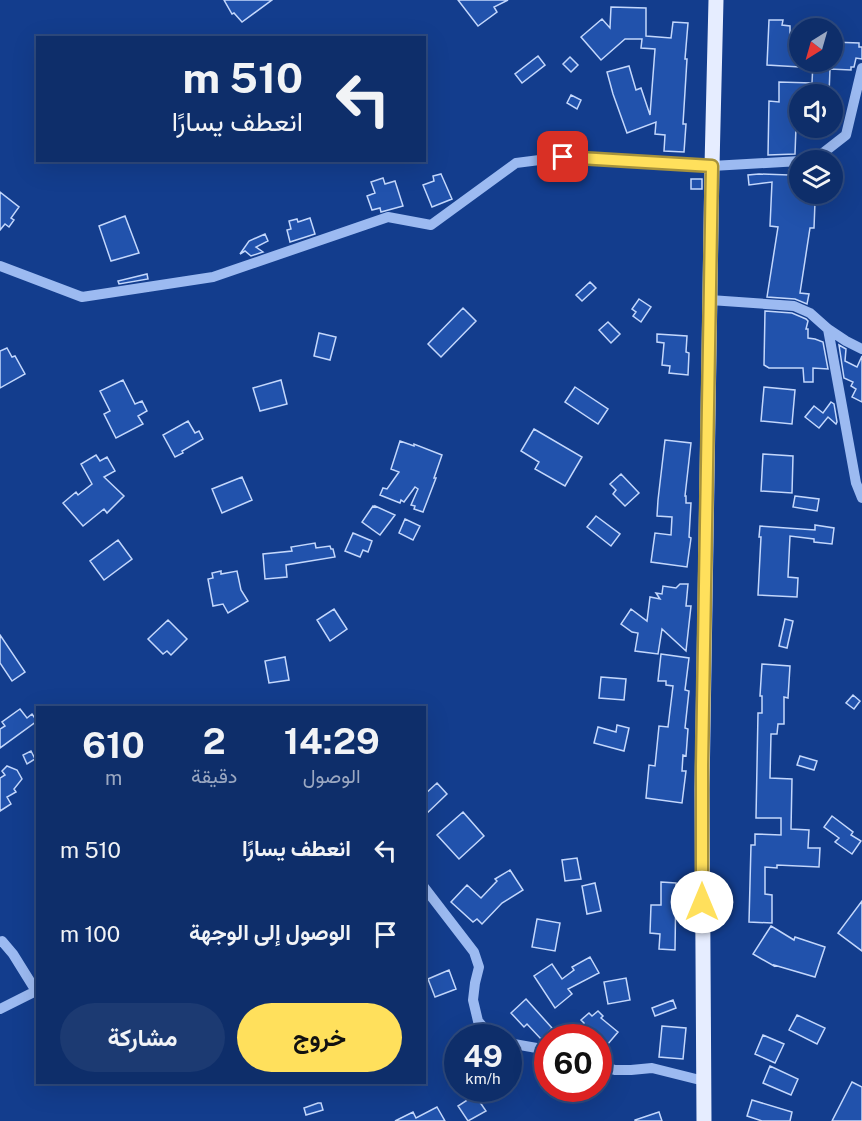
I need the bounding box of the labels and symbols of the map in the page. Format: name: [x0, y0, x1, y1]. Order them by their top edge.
north arrow: [789, 18, 843, 72]
pin: [537, 131, 588, 182]
position arrow: [670, 870, 734, 934]
speed limit sign: 60: [534, 1024, 612, 1102]

